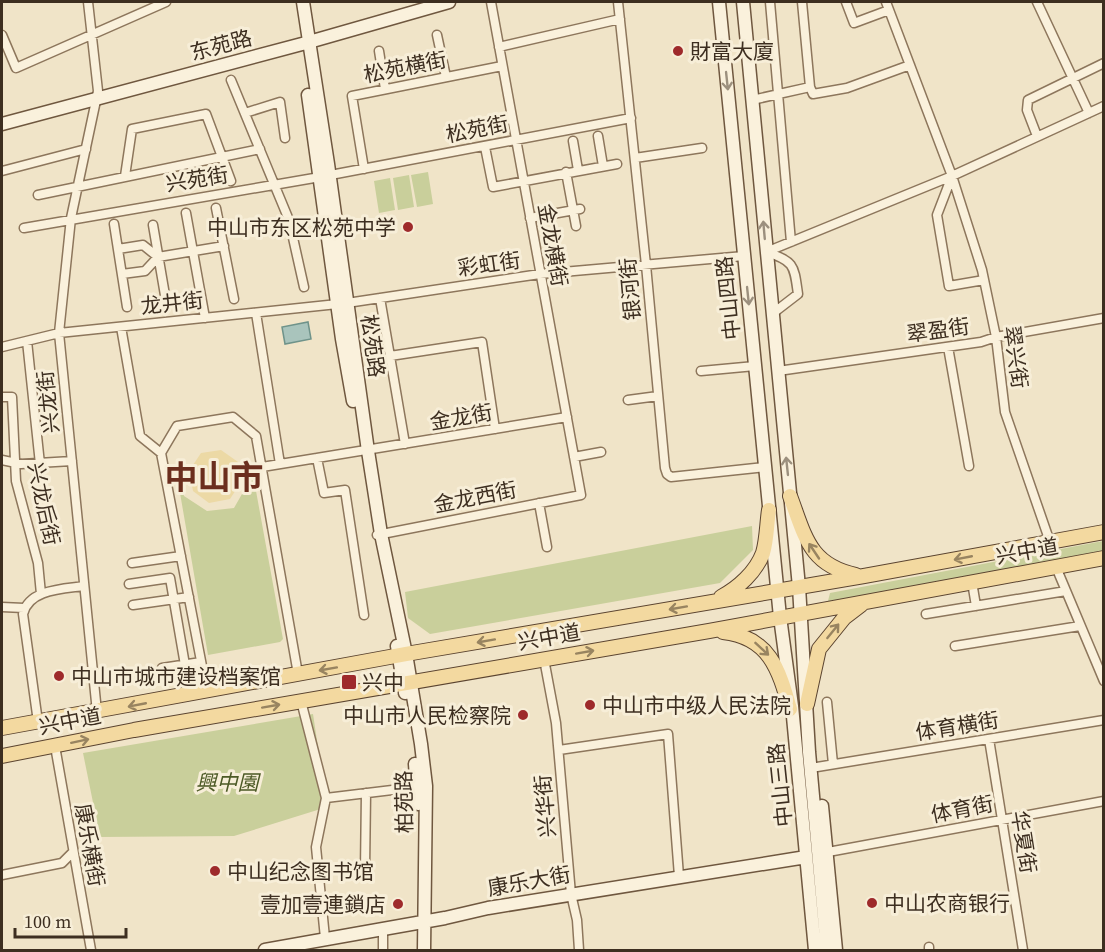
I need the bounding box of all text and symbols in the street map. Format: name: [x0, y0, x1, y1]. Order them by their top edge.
street label: 东苑路: [187, 23, 255, 67]
place label: 財富大廈: [690, 37, 774, 66]
marker: 財富大廈: [671, 44, 685, 58]
street label: 松苑横街: [361, 45, 449, 89]
one-way arrow: [722, 70, 733, 90]
street label: 松苑街: [443, 109, 511, 149]
street label: 兴苑街: [164, 160, 230, 198]
street label: 金龙横街: [531, 201, 575, 289]
place label: 中山市东区松苑中学: [207, 213, 396, 242]
marker: 中山市东区松苑中学: [401, 220, 415, 234]
one-way arrow: [758, 220, 769, 240]
street label: 彩虹街: [456, 245, 522, 283]
street label: 中山四路: [709, 255, 747, 341]
street label: 银河街: [613, 256, 647, 322]
street label: 龙井街: [139, 285, 205, 321]
one-way arrow: [743, 285, 754, 305]
street label: 翠盈街: [905, 311, 971, 349]
street label: 松苑路: [354, 313, 392, 379]
street label: 翠兴街: [997, 324, 1035, 390]
street label: 兴龙街: [30, 369, 66, 435]
street label: 金龙街: [427, 397, 495, 437]
district label: 中山市: [165, 455, 264, 500]
one-way arrow: [781, 456, 792, 476]
street label: 兴龙后街: [21, 460, 67, 548]
street label: 金龙西街: [431, 475, 519, 519]
street label: 兴中道: [993, 531, 1061, 571]
one-way arrow: [808, 543, 820, 560]
one-way arrow: [954, 553, 974, 564]
one-way arrow: [669, 603, 689, 614]
street label: 兴中道: [515, 617, 583, 657]
one-way arrow: [827, 623, 840, 639]
one-way arrow: [477, 636, 497, 647]
one-way arrow: [754, 642, 769, 656]
one-way arrow: [575, 646, 594, 657]
place label: 中山市城市建设档案馆: [71, 662, 281, 691]
one-way arrow: [319, 664, 339, 675]
place label: 兴中: [362, 668, 404, 697]
marker: 中山市城市建设档案馆: [52, 669, 66, 683]
marker: 兴中: [340, 673, 358, 691]
place label: 中山市中级人民法院: [602, 691, 791, 720]
marker: 中山市中级人民法院: [583, 698, 597, 712]
one-way arrow: [127, 700, 147, 711]
one-way arrow: [261, 700, 281, 711]
street label: 兴中道: [36, 701, 104, 741]
place label: 中山市人民检察院: [343, 701, 511, 730]
street label: 体育横街: [913, 705, 1001, 747]
marker: 中山市人民检察院: [516, 708, 530, 722]
one-way arrow: [69, 735, 89, 746]
street label: 中山三路: [761, 742, 799, 828]
park label: 興中園: [196, 768, 261, 797]
street label: 柏苑路: [389, 770, 419, 834]
street label: 兴华街: [528, 773, 562, 839]
street label: 体育街: [928, 789, 996, 829]
street label: 康乐横街: [68, 801, 112, 889]
street label: 华夏街: [1005, 809, 1043, 875]
place label: 中山纪念图书馆: [227, 857, 374, 886]
street label: 康乐大街: [485, 859, 573, 903]
marker: 中山纪念图书馆: [208, 864, 222, 878]
place label: 中山农商银行: [884, 889, 1010, 918]
place label: 壹加壹連鎖店: [260, 890, 386, 919]
marker: 中山农商银行: [865, 896, 879, 910]
marker: 壹加壹連鎖店: [391, 897, 405, 911]
scale bar: [15, 901, 126, 939]
text: 100 m: [24, 909, 71, 934]

